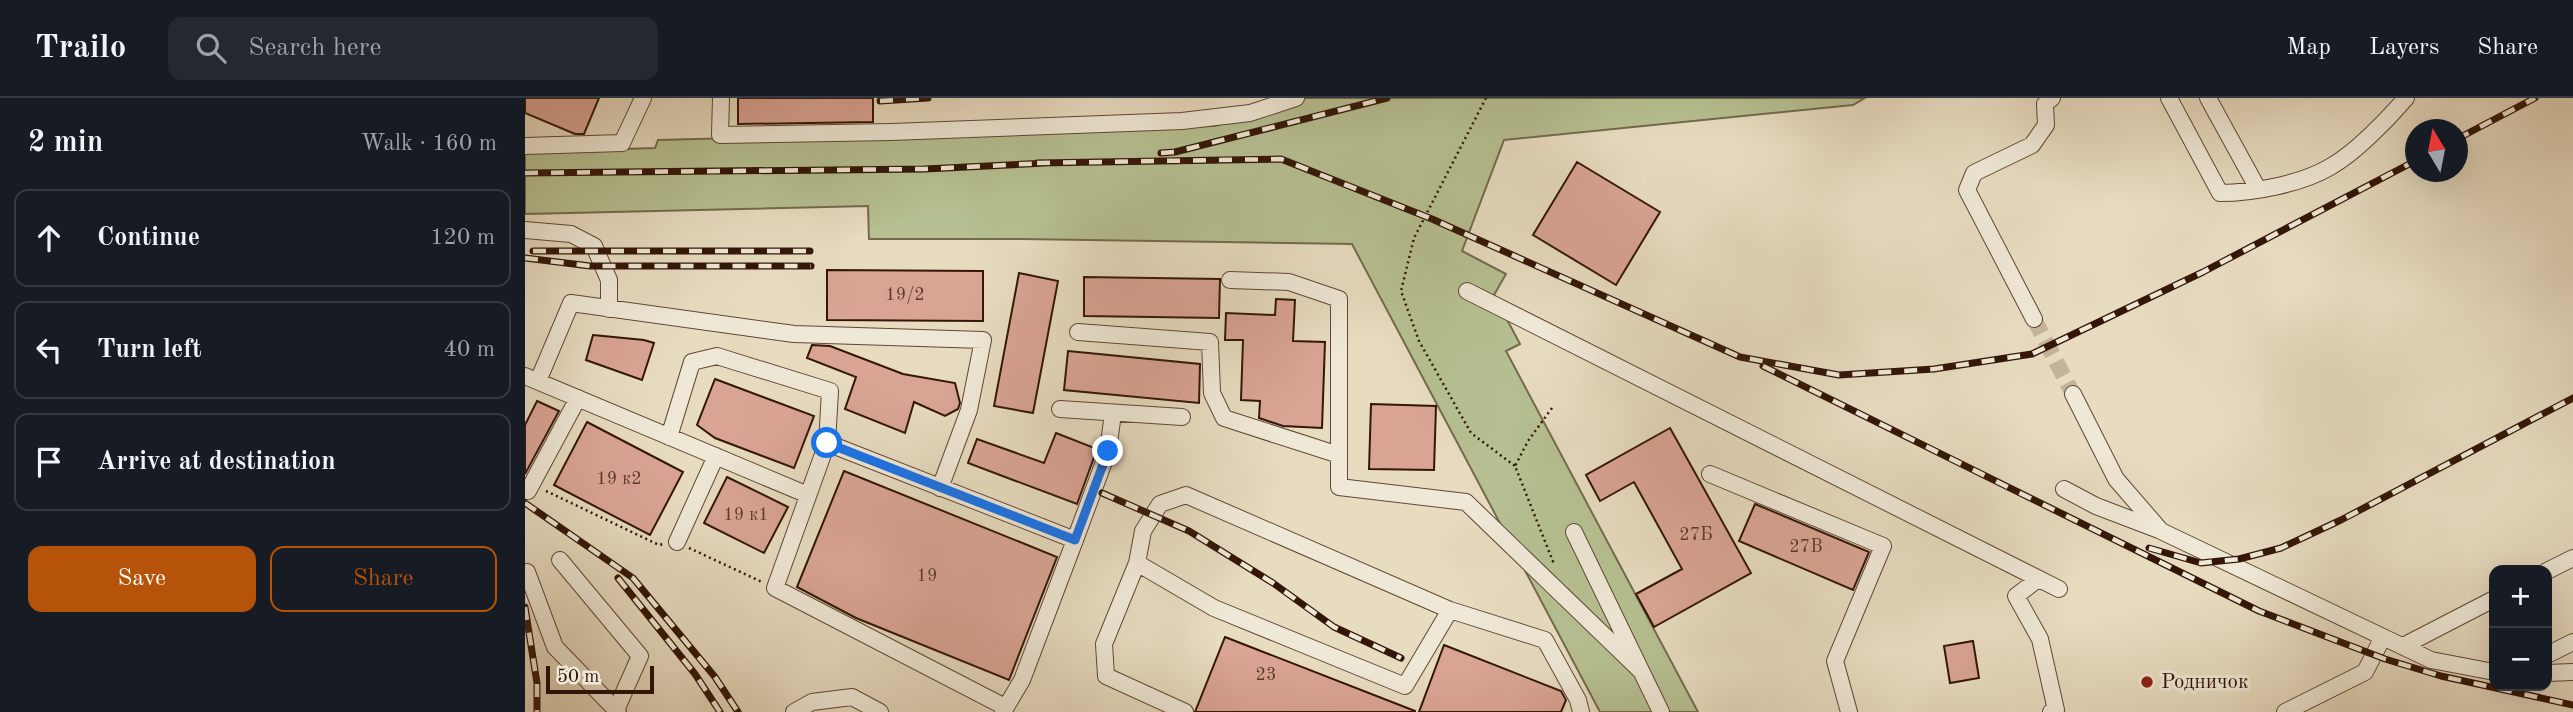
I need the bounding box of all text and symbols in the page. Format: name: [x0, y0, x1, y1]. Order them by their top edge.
search box: [168, 17, 658, 80]
icon: search: [192, 29, 230, 67]
text: Trailo: [35, 32, 126, 65]
text: Search here: [248, 35, 381, 61]
text: Map: [2287, 36, 2331, 60]
text: Layers: [2369, 36, 2439, 60]
text: Share: [2477, 36, 2538, 60]
north arrow: [2405, 119, 2468, 182]
text: 2 min: [28, 128, 103, 158]
text: Walk · 160 m: [361, 132, 497, 155]
icon: ahead: [30, 219, 68, 257]
text: Continue: [97, 225, 200, 251]
text: 120 m: [430, 226, 495, 249]
house number: 19/2: [885, 286, 925, 304]
icon: left: [30, 331, 68, 369]
text: Turn left: [97, 337, 202, 363]
text: 40 m: [444, 338, 495, 361]
route start: [811, 427, 842, 458]
route end: [1092, 435, 1123, 466]
icon: arrive: [30, 443, 68, 481]
text: Arrive at destination: [97, 449, 336, 475]
house number: 19 к2: [596, 470, 642, 488]
house number: 19 к1: [723, 506, 769, 524]
house number: 27Б: [1679, 526, 1713, 544]
house number: 27В: [1789, 538, 1823, 556]
button: Save: [28, 546, 256, 612]
button: Share: [270, 546, 497, 612]
map controls: [2489, 565, 2552, 691]
button: +: [2489, 565, 2552, 628]
house number: 19: [917, 567, 937, 585]
button: −: [2489, 628, 2552, 691]
scale bar: [546, 663, 655, 695]
house number: 23: [1256, 666, 1276, 684]
text: 50 m: [557, 668, 599, 687]
place label: Родничок: [2161, 672, 2249, 693]
marker: Родничок: [2139, 674, 2155, 690]

